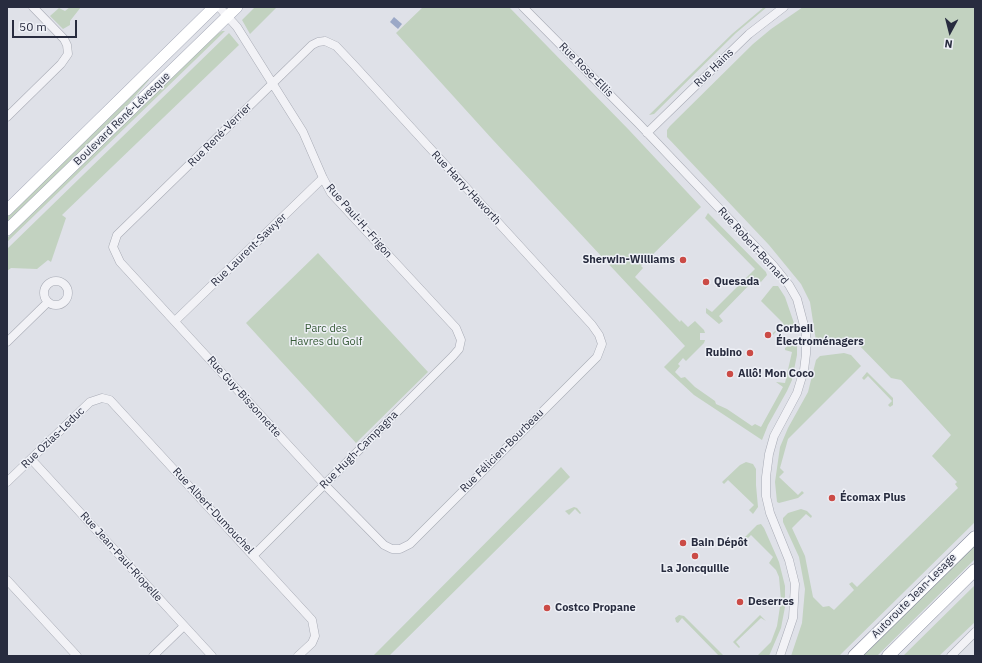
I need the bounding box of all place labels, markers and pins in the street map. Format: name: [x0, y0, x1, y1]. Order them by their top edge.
place label: Sherwin-Williams: [582, 253, 675, 267]
marker: Sherwin-Williams: [678, 255, 688, 265]
place label: Quesada: [714, 275, 759, 289]
marker: Quesada: [701, 277, 711, 287]
place label: Corbeil Électroménagers: [776, 322, 864, 348]
marker: Corbeil Électroménagers: [763, 330, 773, 340]
place label: Rubino: [705, 346, 742, 360]
marker: Rubino: [745, 348, 755, 358]
place label: Allô! Mon Coco: [738, 367, 814, 381]
marker: Allô! Mon Coco: [725, 369, 735, 379]
place label: Écomax Plus: [840, 491, 906, 505]
marker: Écomax Plus: [827, 493, 837, 503]
place label: Bain Dépôt: [691, 536, 748, 550]
marker: Bain Dépôt: [678, 538, 688, 548]
marker: La Joncquille: [690, 551, 700, 561]
place label: La Joncquille: [661, 562, 729, 576]
place label: Deserres: [748, 595, 794, 609]
marker: Deserres: [735, 597, 745, 607]
place label: Costco Propane: [555, 601, 636, 615]
marker: Costco Propane: [542, 603, 552, 613]

